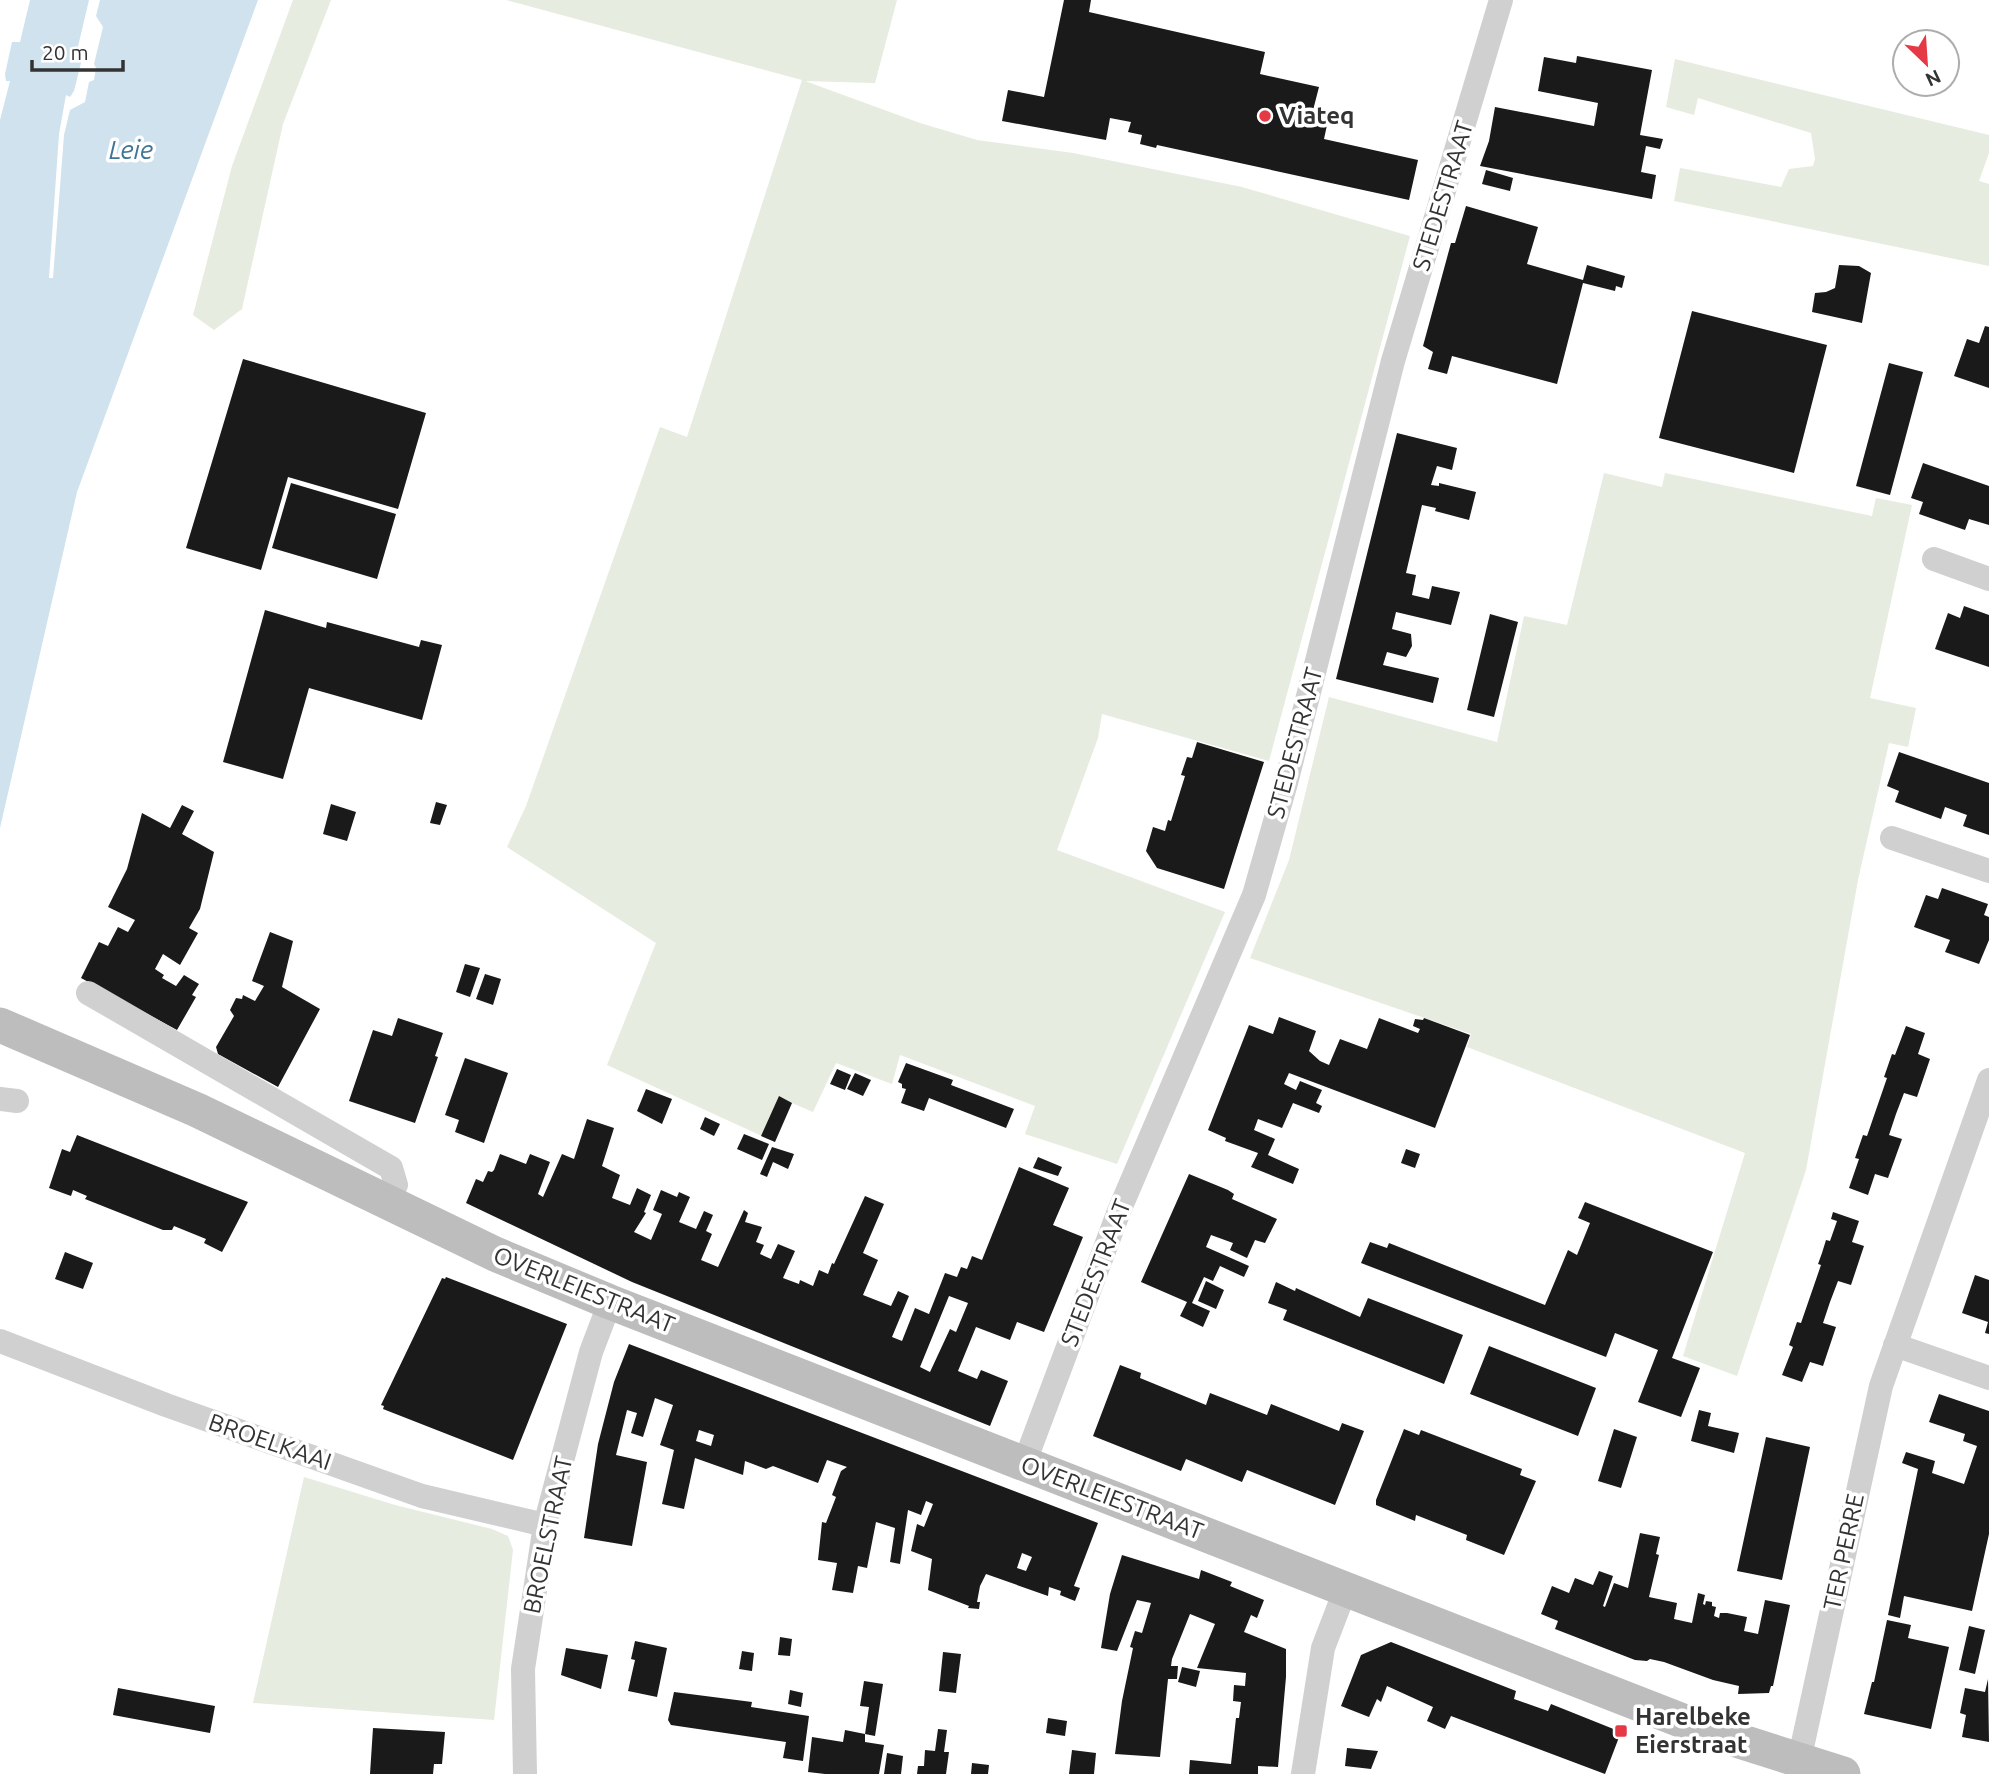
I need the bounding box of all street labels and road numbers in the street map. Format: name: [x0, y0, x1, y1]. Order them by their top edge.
street label: STEDESTRAAT: [1407, 118, 1478, 274]
street label: STEDESTRAAT: [1261, 664, 1328, 821]
street label: STEDESTRAAT: [1055, 1195, 1136, 1350]
street label: OVERLEIESTRAAT: [490, 1241, 679, 1338]
street label: BROELKAAI: [205, 1408, 335, 1475]
street label: OVERLEIESTRAAT: [1017, 1450, 1207, 1545]
street label: BROELSTRAAT: [518, 1454, 577, 1616]
street label: TER PERRE: [1818, 1491, 1869, 1613]

